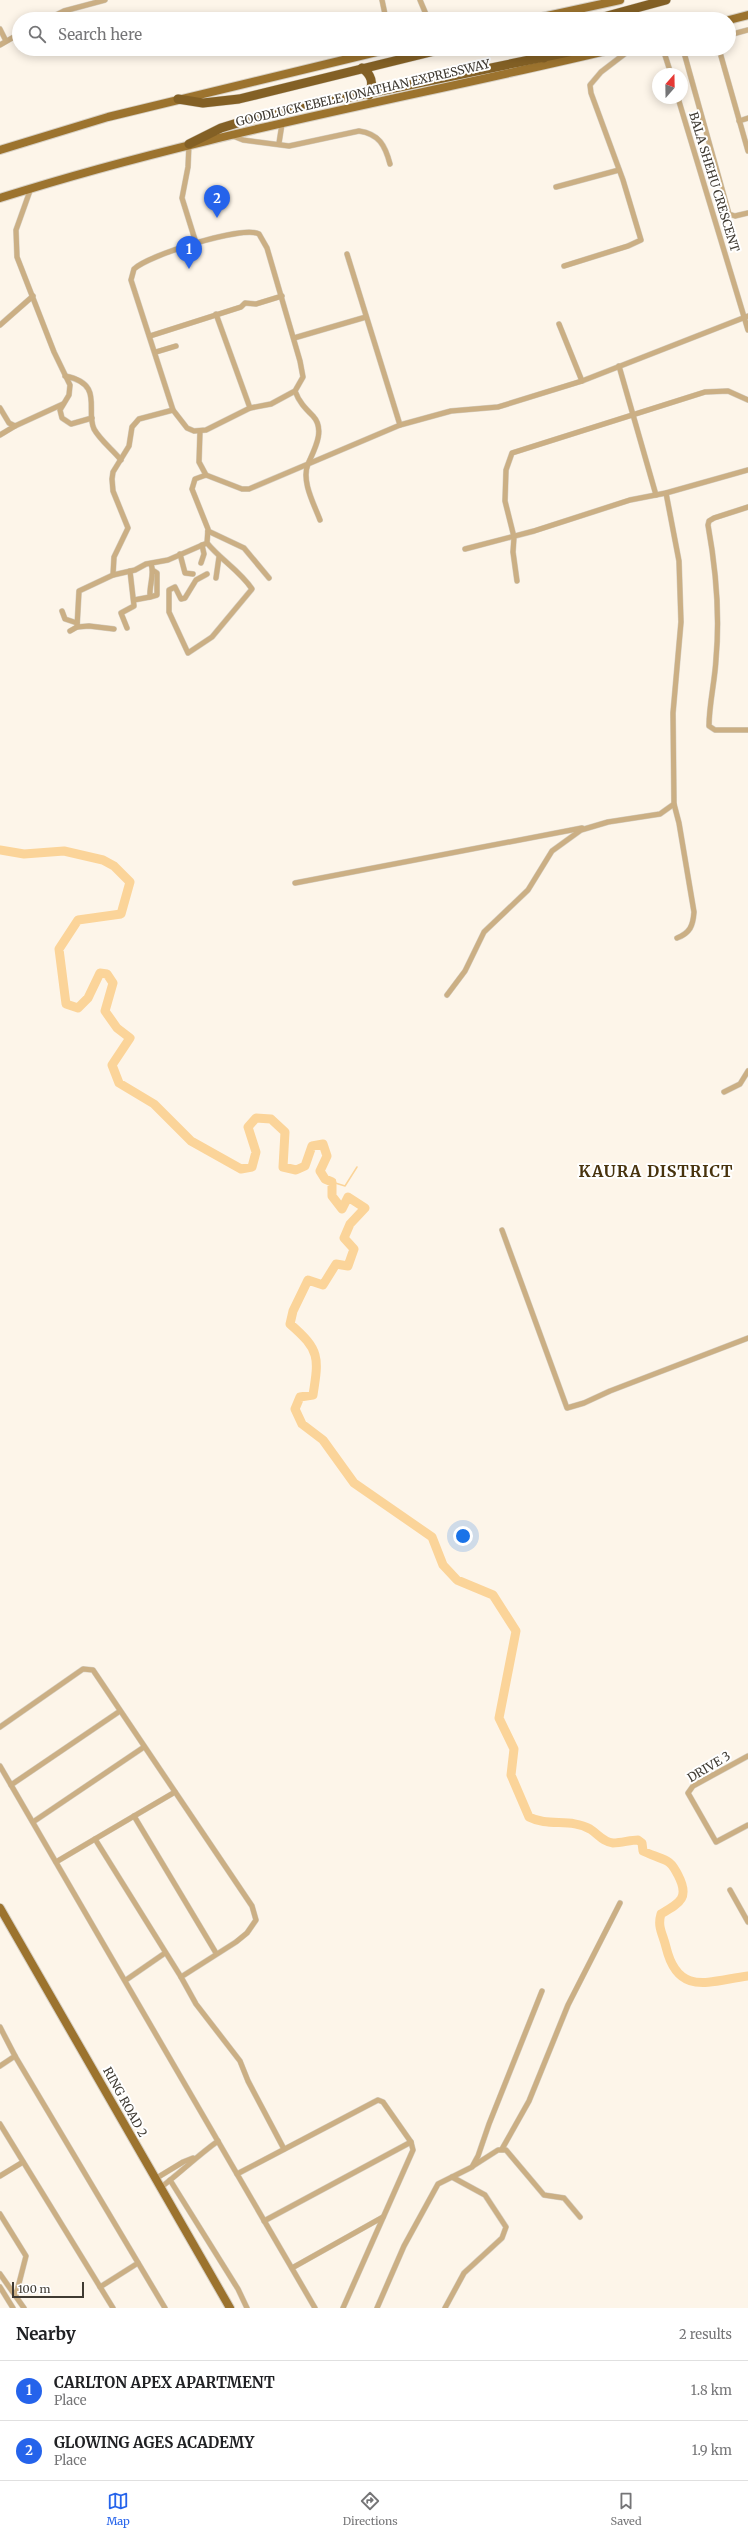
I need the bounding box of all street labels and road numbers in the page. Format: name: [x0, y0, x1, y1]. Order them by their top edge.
street label: GOODLUCK EBELE JONATHAN EXPRESSWAY: [234, 56, 492, 129]
street label: BALA SHEHU CRESCENT: [686, 110, 743, 254]
street label: DRIVE 3: [685, 1748, 733, 1785]
street label: RING ROAD 2: [100, 2064, 151, 2139]

